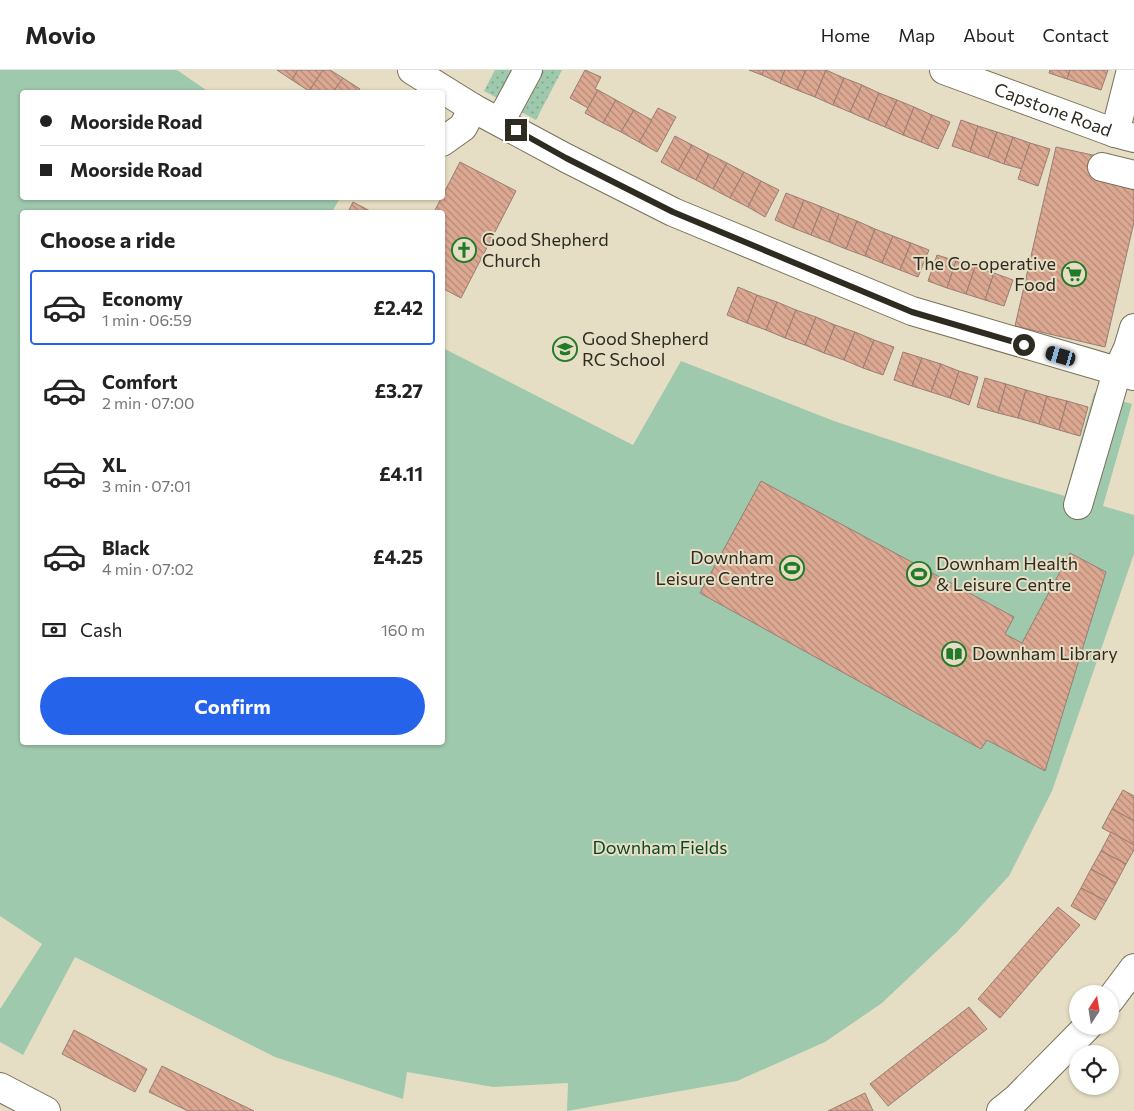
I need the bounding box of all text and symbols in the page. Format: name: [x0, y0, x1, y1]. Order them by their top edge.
text: Movio: [25, 20, 96, 49]
text: Home: [821, 24, 870, 46]
text: Map: [898, 24, 935, 46]
text: About: [963, 24, 1015, 46]
text: Contact: [1043, 24, 1109, 46]
street label: Capstone Road: [991, 77, 1115, 141]
text: Moorside Road: [70, 110, 202, 133]
route end: [505, 119, 527, 141]
text: Moorside Road: [70, 158, 202, 181]
text: Choose a ride: [40, 226, 175, 253]
place label: Good Shepherd Church: [482, 228, 609, 271]
church icon: Good Shepherd Church: [451, 237, 477, 263]
place label: The Co-operative Food: [913, 252, 1056, 295]
supermarket icon: The Co-operative Food: [1061, 261, 1087, 287]
icon: car: [42, 285, 87, 330]
text: Economy: [102, 287, 183, 310]
text: £2.42: [373, 296, 423, 319]
text: 1 min · 06:59: [102, 310, 192, 329]
place label: Good Shepherd RC School: [582, 327, 709, 370]
route start: [1013, 334, 1035, 356]
school or university icon: Good Shepherd RC School: [552, 336, 578, 362]
car: [1044, 345, 1077, 367]
icon: car: [42, 368, 87, 413]
text: Comfort: [102, 370, 178, 393]
text: £3.27: [375, 379, 423, 402]
text: 2 min · 07:00: [102, 393, 195, 412]
icon: car: [42, 451, 87, 496]
text: XL: [102, 453, 127, 476]
text: £4.11: [379, 462, 423, 485]
text: 3 min · 07:01: [102, 476, 191, 495]
icon: car: [42, 534, 87, 579]
text: Black: [102, 536, 150, 559]
text: £4.25: [373, 545, 423, 568]
place label: Downham Leisure Centre: [656, 546, 774, 589]
place label: Downham Health & Leisure Centre: [936, 552, 1078, 595]
sports icon: Downham Leisure Centre: [779, 555, 805, 581]
text: 4 min · 07:02: [102, 559, 194, 578]
sports icon: Downham Health & Leisure Centre: [906, 561, 932, 587]
icon: cash: [40, 616, 68, 644]
text: Cash: [80, 618, 122, 641]
text: 160 m: [381, 620, 425, 639]
library icon: Downham Library: [941, 641, 967, 667]
place label: Downham Library: [972, 642, 1118, 664]
button: Confirm: [40, 677, 425, 735]
park label: Downham Fields: [593, 836, 727, 858]
north arrow: [1069, 985, 1119, 1035]
map controls: [1069, 985, 1119, 1095]
button: locate: [1069, 1045, 1119, 1095]

